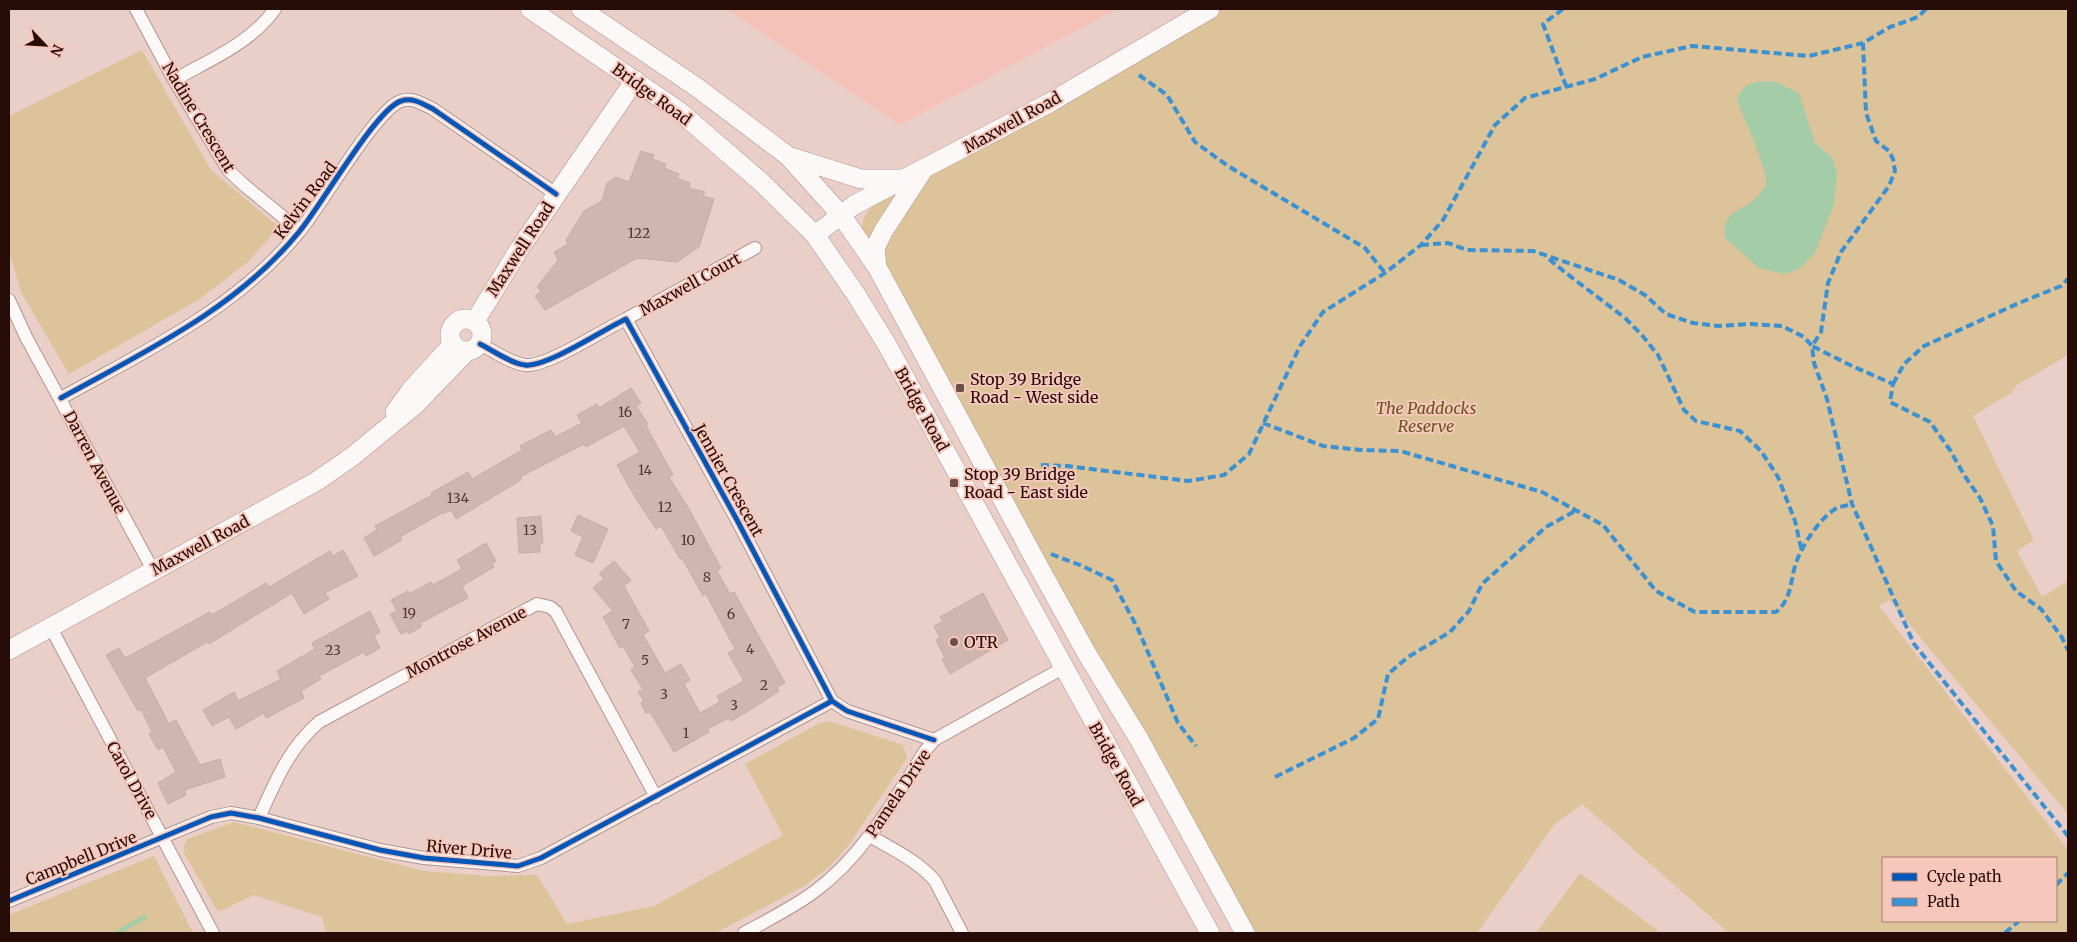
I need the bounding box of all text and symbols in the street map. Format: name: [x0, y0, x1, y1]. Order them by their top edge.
north arrow: [20, 20, 70, 70]
text: N: [46, 42, 67, 59]
street label: Nadine Crescent: [158, 58, 240, 176]
street label: Bridge Road: [608, 59, 696, 130]
street label: Maxwell Road: [960, 87, 1065, 157]
street label: Kelvin Road: [269, 157, 341, 243]
street label: Maxwell Road: [482, 198, 558, 300]
house number: 122: [628, 224, 650, 242]
street label: Maxwell Court: [636, 248, 745, 320]
street label: Bridge Road: [891, 363, 953, 455]
place label: Stop 39 Bridge Road - West side: [970, 369, 1098, 407]
marker: Stop 39 Bridge Road - West side: [954, 382, 966, 394]
park label: The Paddocks Reserve: [1376, 398, 1477, 436]
house number: 16: [618, 403, 632, 421]
street label: Darren Avenue: [60, 407, 130, 517]
street label: Jennier Crescent: [689, 419, 769, 541]
house number: 14: [638, 461, 652, 479]
place label: Stop 39 Bridge Road - East side: [964, 464, 1088, 502]
marker: Stop 39 Bridge Road - East side: [948, 477, 960, 489]
house number: 134: [447, 489, 470, 507]
house number: 12: [658, 498, 672, 516]
street label: Maxwell Road: [147, 511, 253, 579]
house number: 13: [523, 521, 537, 539]
house number: 10: [681, 531, 695, 549]
house number: 8: [703, 568, 711, 586]
street label: Montrose Avenue: [402, 602, 530, 682]
house number: 19: [402, 604, 416, 622]
house number: 6: [727, 605, 735, 623]
house number: 7: [622, 615, 630, 633]
place label: OTR: [964, 632, 999, 652]
marker: OTR: [948, 636, 960, 648]
house number: 4: [746, 640, 755, 658]
house number: 23: [325, 641, 341, 659]
house number: 5: [641, 651, 649, 669]
house number: 2: [760, 676, 768, 694]
house number: 3: [660, 685, 668, 703]
house number: 3: [730, 696, 738, 714]
street label: Bridge Road: [1085, 718, 1147, 810]
house number: 1: [683, 724, 689, 742]
street label: Carol Drive: [103, 738, 161, 822]
street label: Pamela Drive: [861, 745, 935, 841]
street label: Campbell Drive: [22, 827, 140, 889]
street label: River Drive: [425, 835, 513, 863]
legend: [1882, 857, 2057, 922]
text: Cycle path: [1927, 867, 2002, 886]
text: Path: [1927, 892, 1960, 911]

